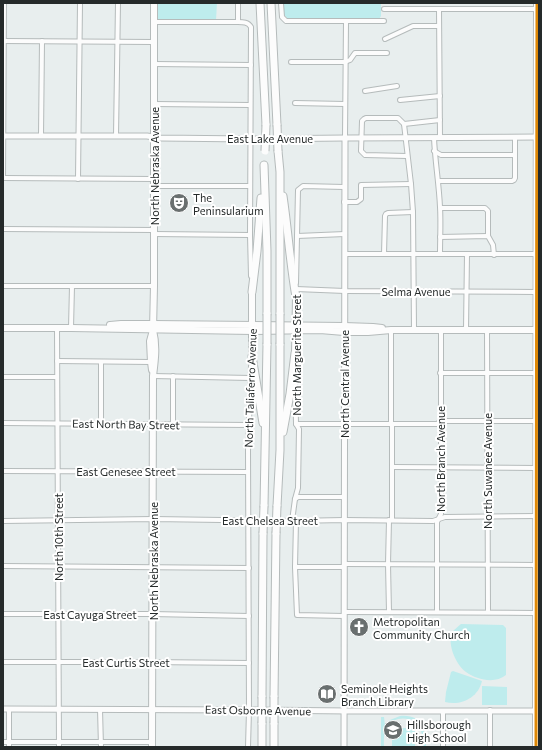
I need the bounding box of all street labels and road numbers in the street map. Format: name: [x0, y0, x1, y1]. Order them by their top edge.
street label: North Nebraska Avenue: [148, 107, 161, 225]
street label: East Lake Avenue: [227, 132, 313, 145]
street label: Selma Avenue: [381, 285, 451, 298]
street label: North Marguerite Street: [290, 294, 303, 416]
street label: North Taliaferro Avenue: [241, 328, 259, 448]
street label: North Central Avenue: [338, 330, 351, 438]
street label: North Branch Avenue: [434, 406, 447, 512]
street label: North Suwanee Avenue: [481, 413, 494, 529]
street label: East North Bay Street: [72, 417, 180, 431]
street label: East Genesee Street: [76, 465, 176, 478]
street label: North 10th Street: [52, 492, 65, 581]
street label: North Nebraska Avenue: [147, 502, 160, 620]
street label: East Chelsea Street: [222, 514, 319, 527]
street label: East Cayuga Street: [43, 608, 137, 621]
street label: East Curtis Street: [82, 656, 170, 669]
street label: East Osborne Avenue: [205, 703, 311, 717]

